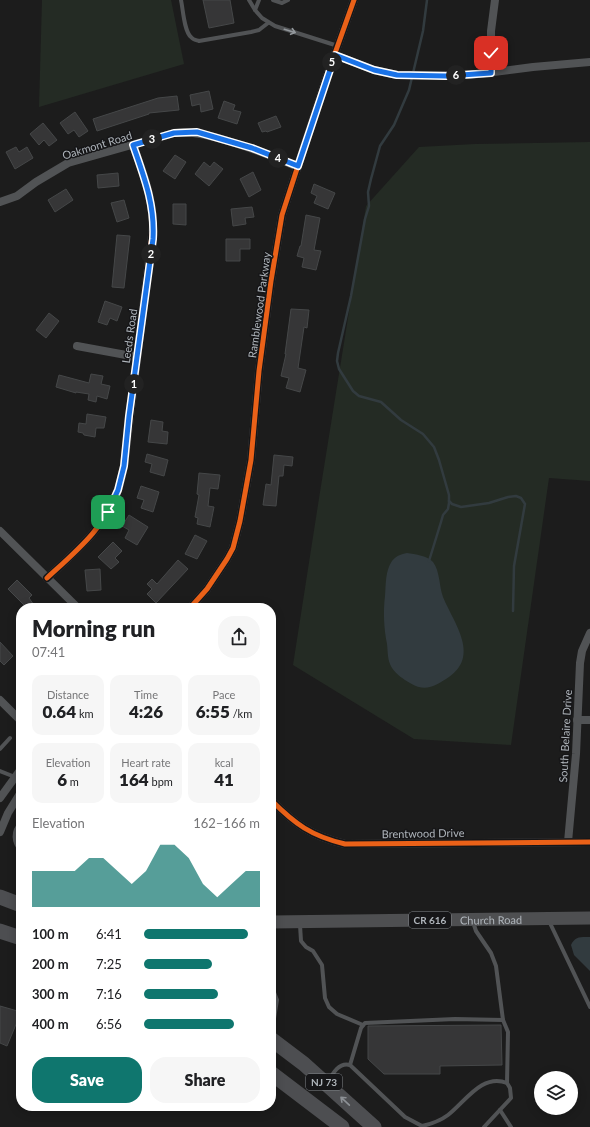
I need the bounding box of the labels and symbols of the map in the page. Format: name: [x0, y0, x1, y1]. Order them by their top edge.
one-way arrow: [283, 28, 296, 35]
pin: [474, 36, 508, 70]
pin: 5: [322, 52, 342, 72]
pin: 6: [446, 65, 466, 85]
street label: Oakmont Road: [61, 128, 133, 162]
pin: 3: [142, 129, 162, 149]
pin: 4: [268, 148, 288, 168]
pin: 2: [141, 244, 161, 264]
street label: Ramblewood Parkway: [245, 251, 273, 359]
street label: Leeds Road: [119, 308, 139, 364]
pin: 1: [124, 374, 144, 394]
pin: [91, 495, 125, 529]
street label: South Belaire Drive: [556, 689, 574, 783]
street label: Brentwood Drive: [381, 826, 465, 840]
road number: CR 616: [409, 912, 451, 928]
street label: Church Road: [460, 912, 522, 926]
road number: NJ 73: [306, 1074, 342, 1090]
one-way arrow: [340, 1096, 350, 1105]

